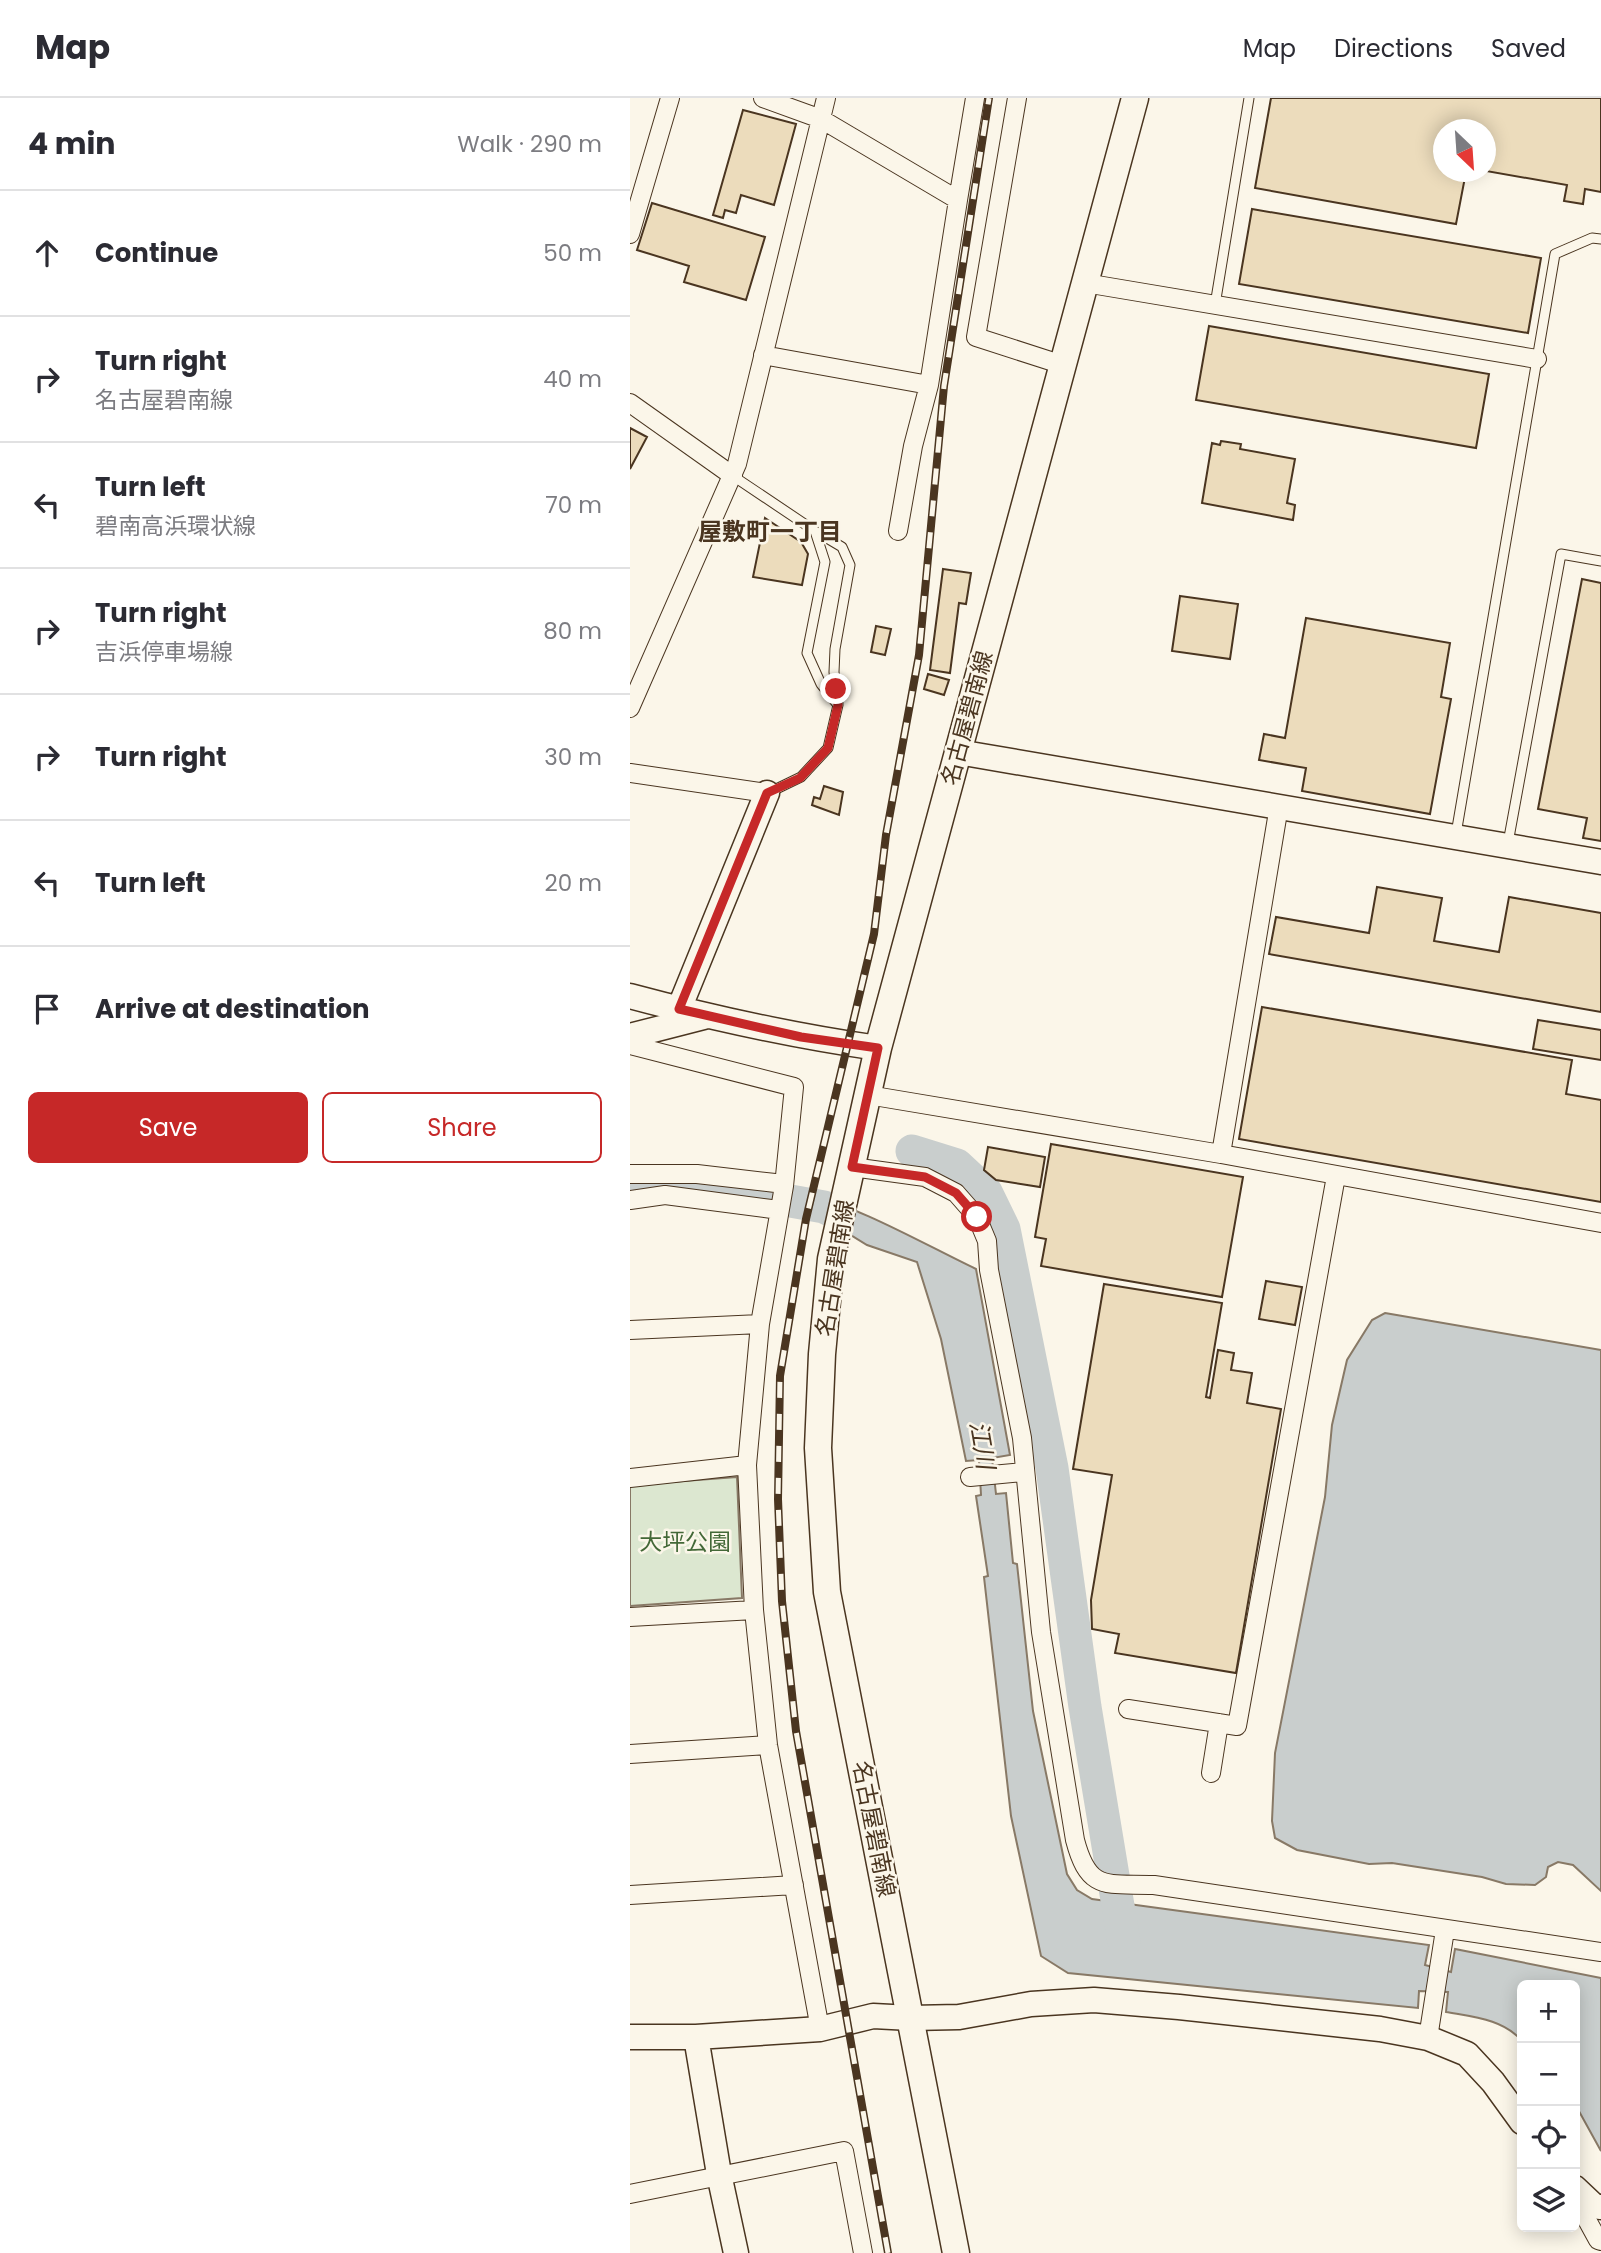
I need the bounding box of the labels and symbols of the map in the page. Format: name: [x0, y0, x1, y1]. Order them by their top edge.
north arrow: [1433, 119, 1496, 182]
district label: 屋敷町一丁目: [698, 515, 842, 548]
street label: 名古屋碧南線: [934, 647, 1000, 789]
route end: [820, 673, 851, 704]
street label: 名古屋碧南線: [808, 1197, 862, 1339]
route start: [961, 1201, 992, 1232]
water label: 江川: [962, 1418, 1003, 1474]
park label: 大坪公園: [639, 1526, 731, 1558]
street label: 名古屋碧南線: [845, 1758, 903, 1900]

